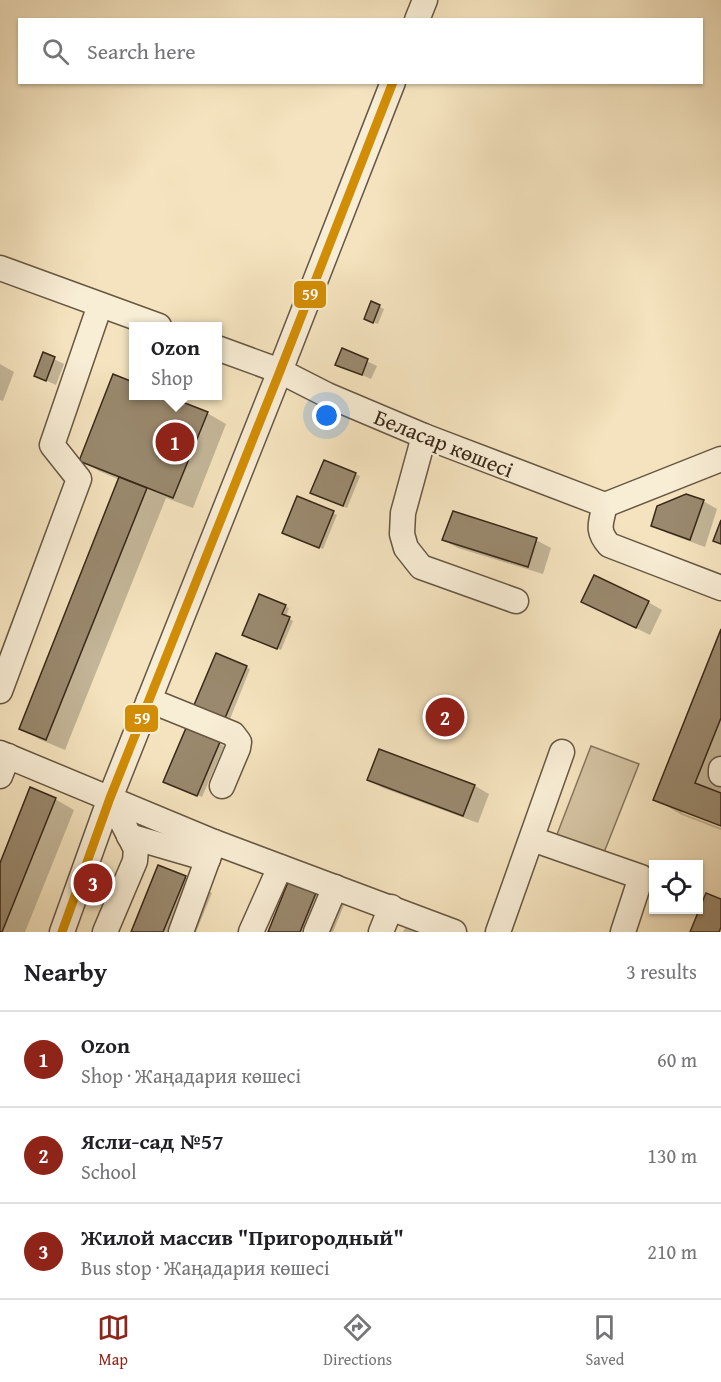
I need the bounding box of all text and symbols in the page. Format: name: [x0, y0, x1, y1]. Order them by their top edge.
search box: [18, 18, 703, 84]
icon: search: [39, 35, 72, 68]
text: Search here: [87, 35, 196, 67]
line badge: 59: [293, 280, 327, 309]
text: 59: [302, 282, 318, 306]
popup: [129, 322, 222, 400]
text: Ozon: [151, 331, 200, 363]
text: Shop: [151, 363, 193, 392]
street label: Беласар көшесі: [369, 400, 519, 486]
your location: [312, 401, 341, 430]
pin: 1: [156, 420, 195, 464]
pin: 2: [426, 694, 464, 740]
line badge: 59: [124, 704, 159, 733]
text: 59: [134, 706, 150, 730]
pin: 3: [74, 860, 112, 906]
map controls: [649, 860, 703, 914]
button: locate: [649, 860, 703, 914]
text: Nearby: [24, 952, 107, 991]
text: 3 results: [626, 957, 697, 986]
text: Ozon: [81, 1029, 130, 1061]
text: 1: [38, 1045, 49, 1074]
text: 60 m: [657, 1045, 697, 1074]
text: Shop · Жаңадария көшесі: [81, 1061, 301, 1090]
text: Ясли-сад №57: [81, 1125, 224, 1157]
text: 2: [38, 1141, 49, 1170]
text: 130 m: [647, 1141, 697, 1170]
text: School: [81, 1157, 137, 1186]
text: Жилой массив "Пригородный": [81, 1221, 404, 1253]
text: 3: [38, 1237, 49, 1266]
text: 210 m: [647, 1237, 697, 1266]
text: Bus stop · Жаңадария көшесі: [81, 1253, 330, 1282]
tab: Map: [97, 1311, 130, 1371]
tab: Directions: [323, 1311, 392, 1371]
tab: Saved: [585, 1311, 624, 1371]

